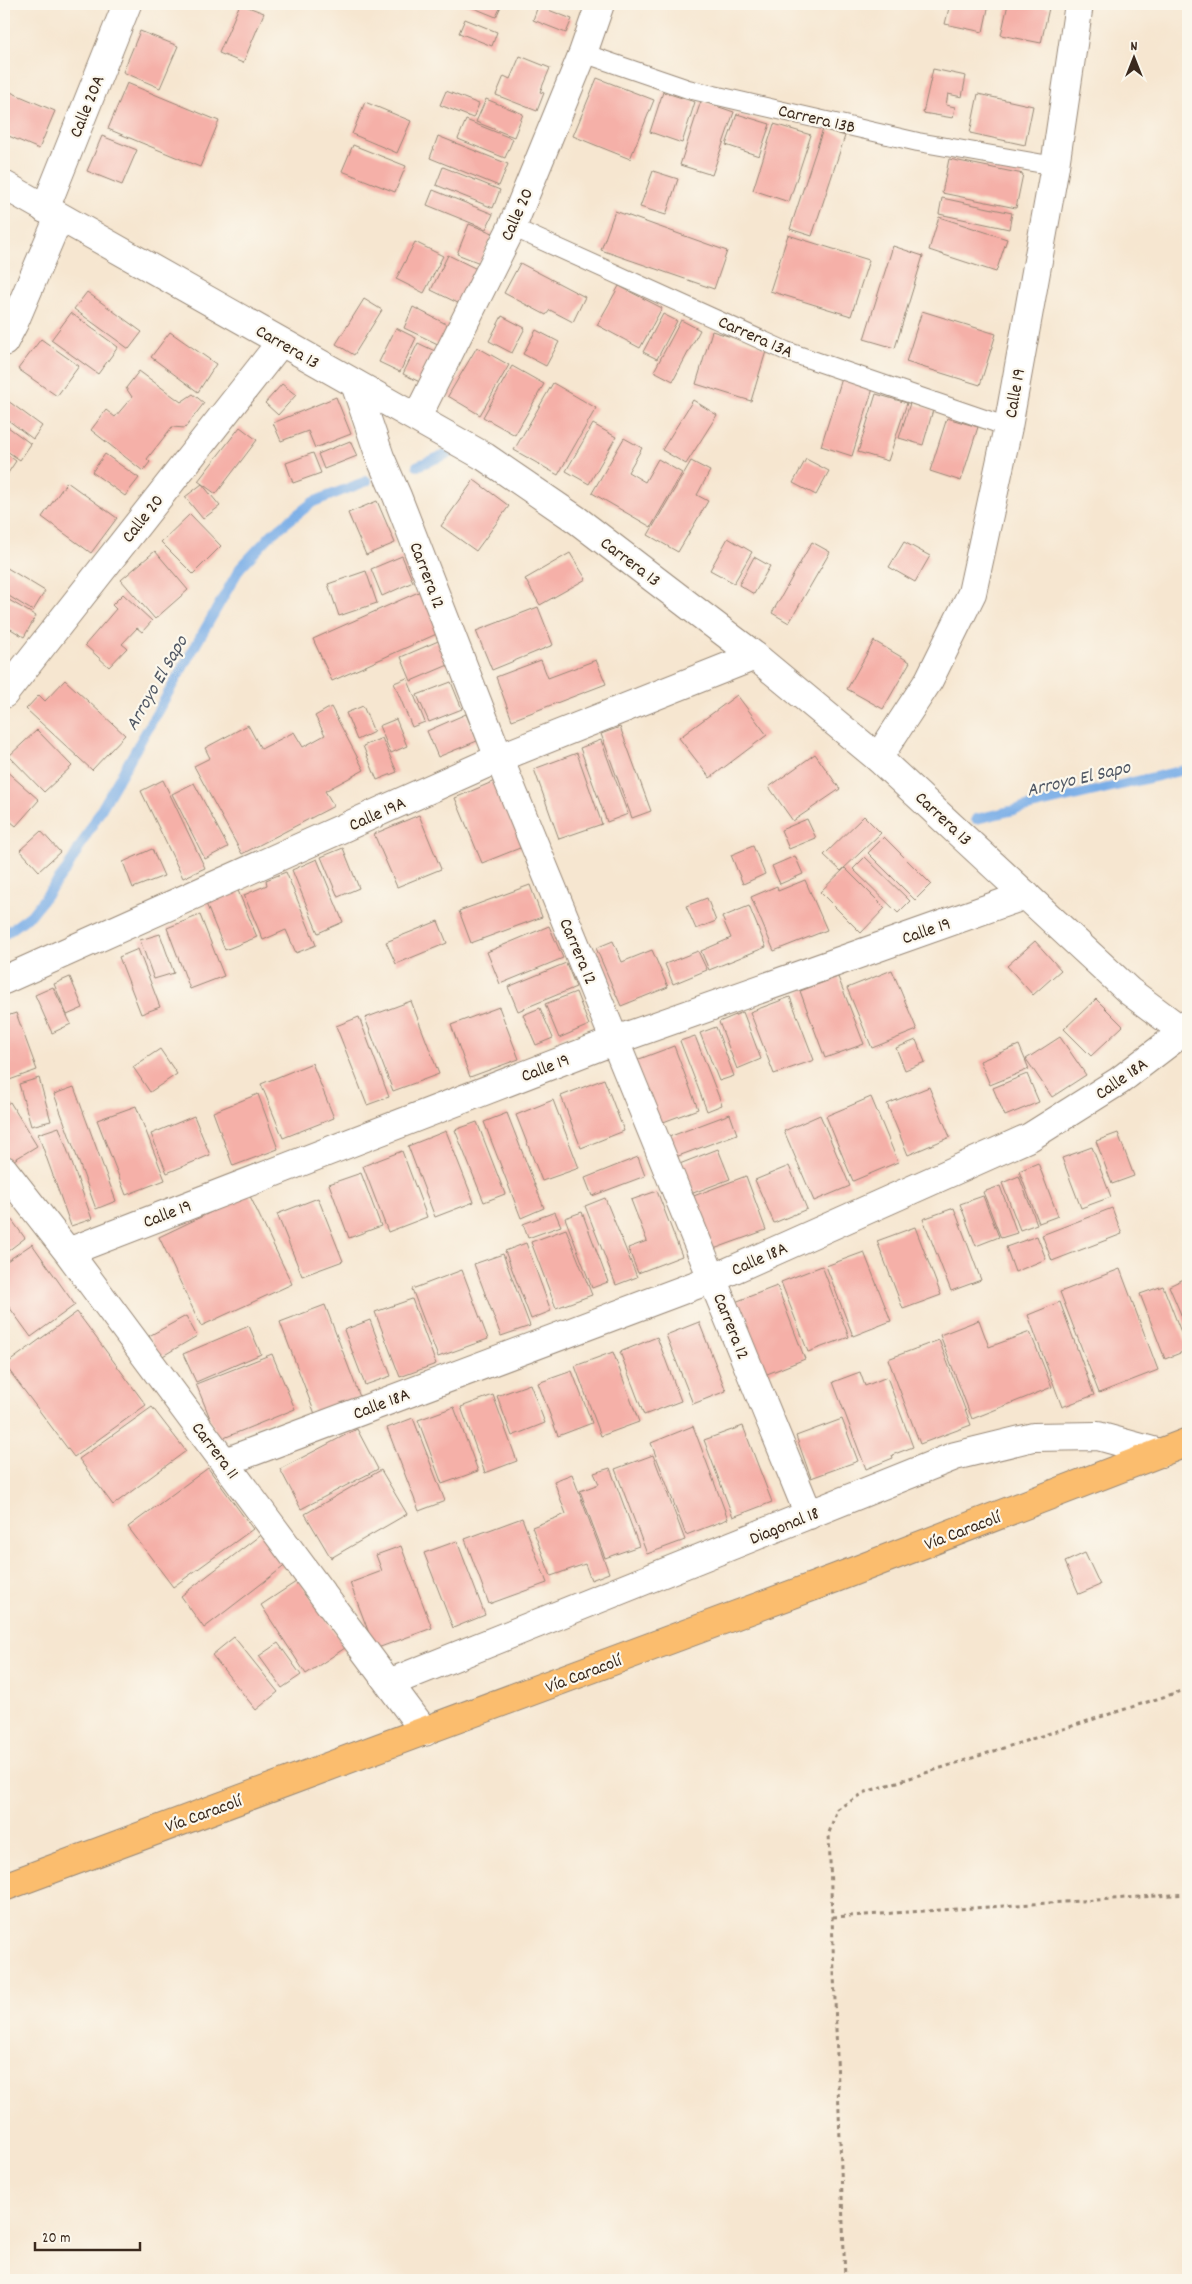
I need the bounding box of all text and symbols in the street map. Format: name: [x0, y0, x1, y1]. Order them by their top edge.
north arrow: [1110, 32, 1160, 82]
text: N: [1131, 37, 1138, 57]
street label: Calle 20A: [64, 72, 112, 142]
street label: Carrera 13B: [775, 99, 857, 141]
street label: Calle 20: [496, 185, 541, 246]
street label: Carrera 13A: [714, 311, 797, 366]
street label: Carrera 13: [250, 320, 323, 376]
street label: Calle 19: [1000, 367, 1033, 420]
street label: Calle 20: [117, 490, 171, 549]
street label: Carrera 13: [594, 532, 665, 594]
street label: Carrera 12: [402, 539, 450, 613]
water label: Arroyo El Sapo: [120, 630, 197, 736]
water label: Arroyo El Sapo: [1024, 755, 1135, 805]
street label: Carrera 13: [908, 787, 976, 853]
street label: Calle 19A: [346, 792, 411, 839]
street label: Calle 19: [899, 912, 955, 952]
street label: Carrera 12: [552, 915, 602, 989]
street label: Calle 19: [518, 1049, 574, 1090]
street label: Calle 18A: [1091, 1053, 1154, 1107]
street label: Calle 19: [140, 1195, 196, 1236]
street label: Calle 18A: [728, 1237, 792, 1284]
street label: Carrera 12: [705, 1290, 754, 1364]
street label: Calle 18A: [350, 1383, 414, 1428]
street label: Carrera 11: [184, 1418, 244, 1485]
street label: Diagonal 18: [746, 1502, 824, 1553]
street label: Vía Caracolí: [921, 1506, 1006, 1558]
street label: Vía Caracolí: [542, 1649, 627, 1701]
street label: Vía Caracolí: [162, 1789, 247, 1841]
scale bar: [35, 2219, 140, 2251]
text: 20 m: [42, 2228, 70, 2250]

